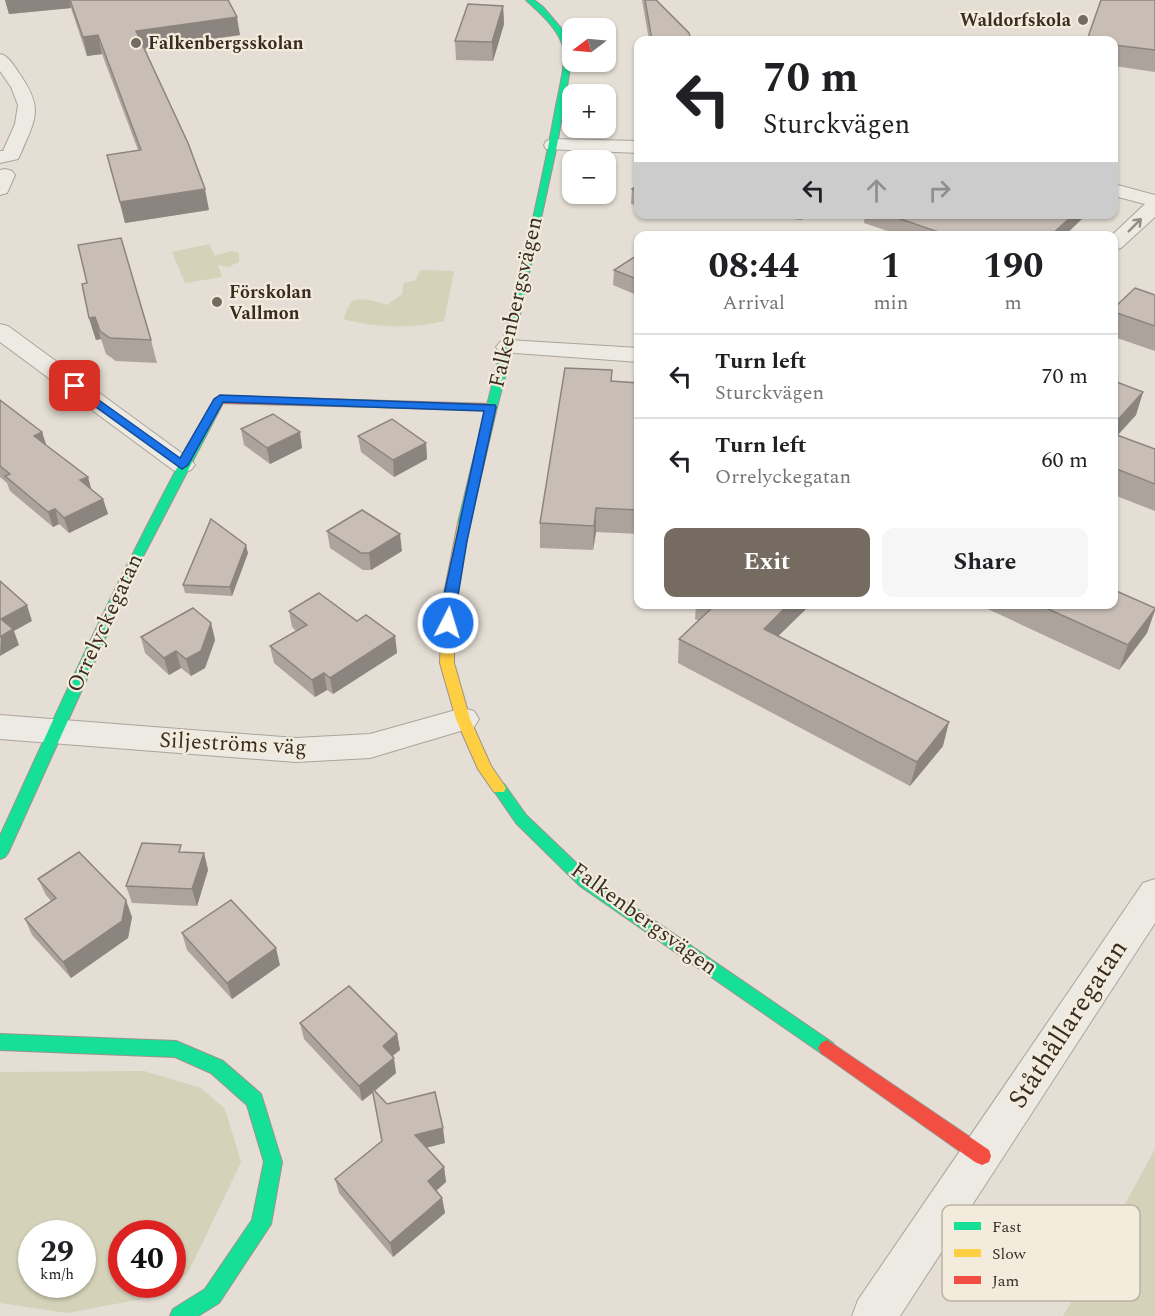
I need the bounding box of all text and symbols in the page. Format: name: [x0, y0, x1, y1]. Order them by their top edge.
place label: Waldorfskola: [960, 7, 1072, 34]
marker: Waldorfskola: [1076, 13, 1090, 27]
north arrow: [562, 18, 616, 72]
map controls: [562, 18, 616, 204]
place label: Falkenbergsskolan: [148, 30, 304, 57]
marker: Falkenbergsskolan: [129, 36, 143, 50]
text: 70 m: [763, 47, 858, 110]
icon: left: [664, 60, 742, 138]
button: +: [562, 84, 616, 138]
text: Sturckvägen: [763, 104, 910, 146]
button: −: [562, 150, 616, 204]
icon: left: [797, 174, 830, 207]
icon: ahead: [860, 174, 893, 207]
icon: right: [923, 174, 956, 207]
street label: Falkenbergsvägen: [480, 213, 552, 391]
one-way arrow: [1128, 218, 1142, 233]
text: 08:44: [708, 239, 799, 294]
text: 1: [881, 239, 901, 294]
text: 190: [983, 239, 1043, 294]
place label: Förskolan Vallmon: [229, 279, 312, 327]
text: Arrival: [723, 288, 785, 318]
text: min: [873, 288, 908, 318]
text: m: [1005, 288, 1022, 318]
marker: Förskolan Vallmon: [210, 295, 224, 309]
text: Turn left: [715, 345, 807, 378]
pin: [49, 360, 100, 411]
icon: left: [664, 360, 697, 393]
text: 70 m: [1042, 360, 1088, 393]
icon: arrive: [58, 369, 91, 402]
text: Sturckvägen: [715, 378, 824, 408]
text: Turn left: [715, 429, 807, 462]
icon: left: [664, 444, 697, 477]
text: 60 m: [1042, 444, 1088, 477]
text: Orrelyckegatan: [715, 462, 851, 492]
button: Exit: [664, 528, 870, 597]
button: Share: [882, 528, 1088, 597]
street label: Orrelyckegatan: [58, 548, 152, 698]
position arrow: [416, 591, 480, 655]
street label: Siljeströms väg: [158, 724, 308, 764]
street label: Falkenbergsvägen: [564, 854, 724, 984]
street label: Ståthållaregatan: [997, 931, 1139, 1117]
legend: [942, 1205, 1140, 1301]
text: Fast: [992, 1215, 1022, 1239]
speed limit sign: 40: [108, 1220, 186, 1298]
text: 29: [40, 1229, 74, 1275]
text: Slow: [992, 1242, 1027, 1266]
text: km/h: [40, 1263, 74, 1286]
text: Jam: [992, 1269, 1020, 1293]

